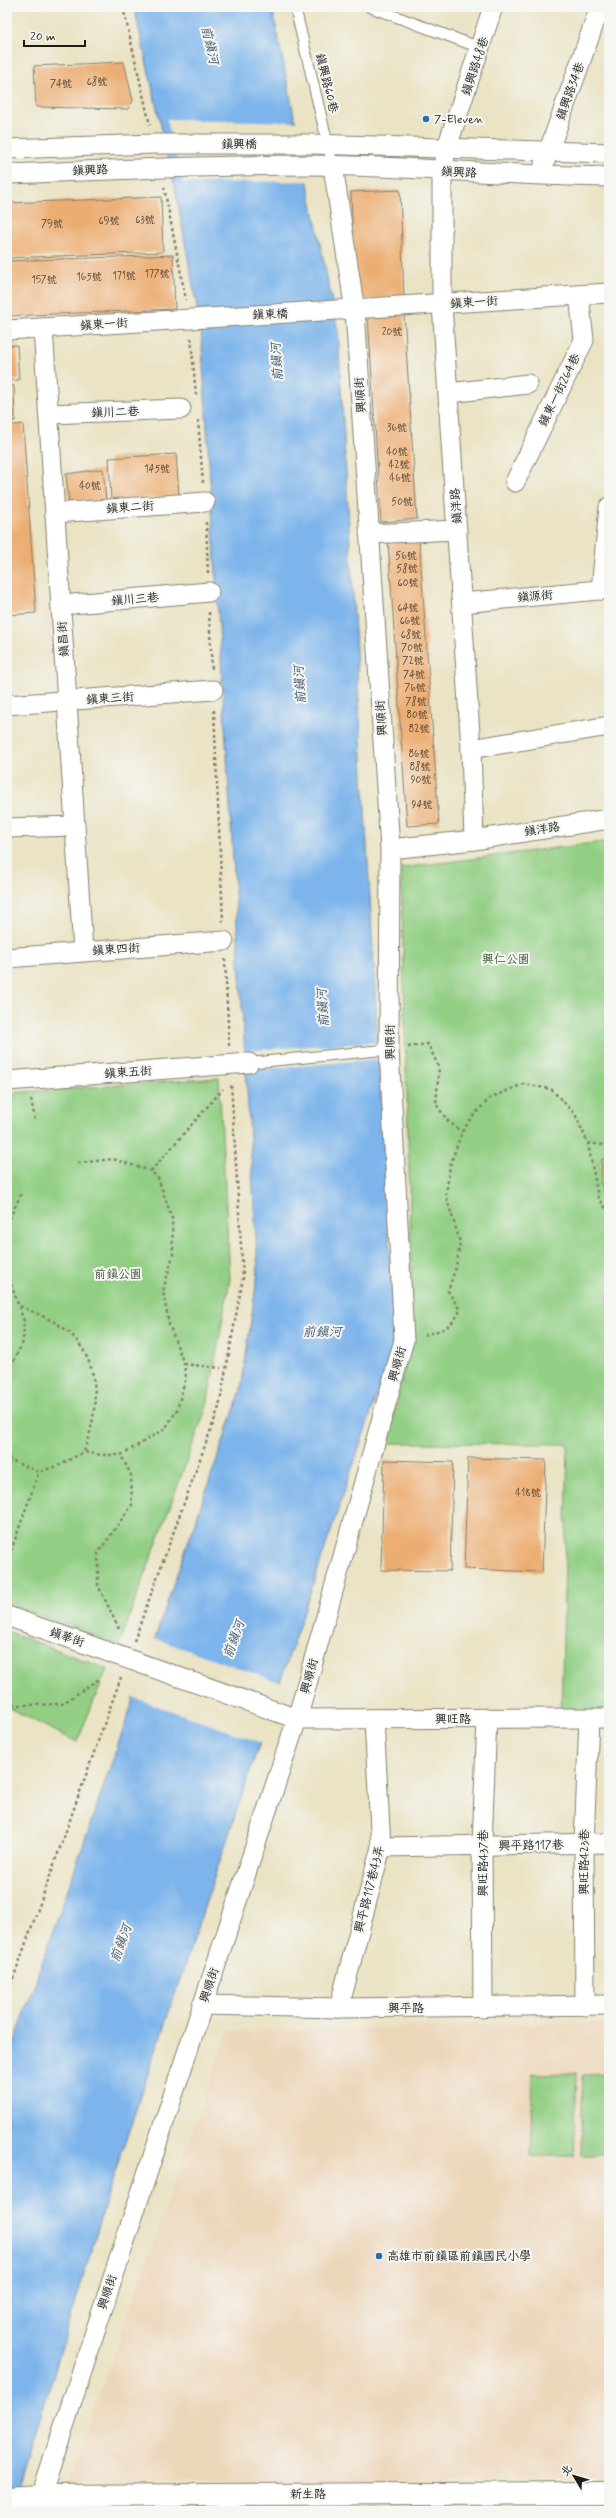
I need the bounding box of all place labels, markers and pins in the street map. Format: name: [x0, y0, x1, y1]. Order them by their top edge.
place label: 7-Eleven: [434, 112, 484, 128]
marker: 7-Eleven: [421, 114, 431, 124]
place label: 高雄市前鎮區前鎮國民小學: [387, 2249, 531, 2265]
marker: 高雄市前鎮區前鎮國民小學: [374, 2251, 384, 2261]

